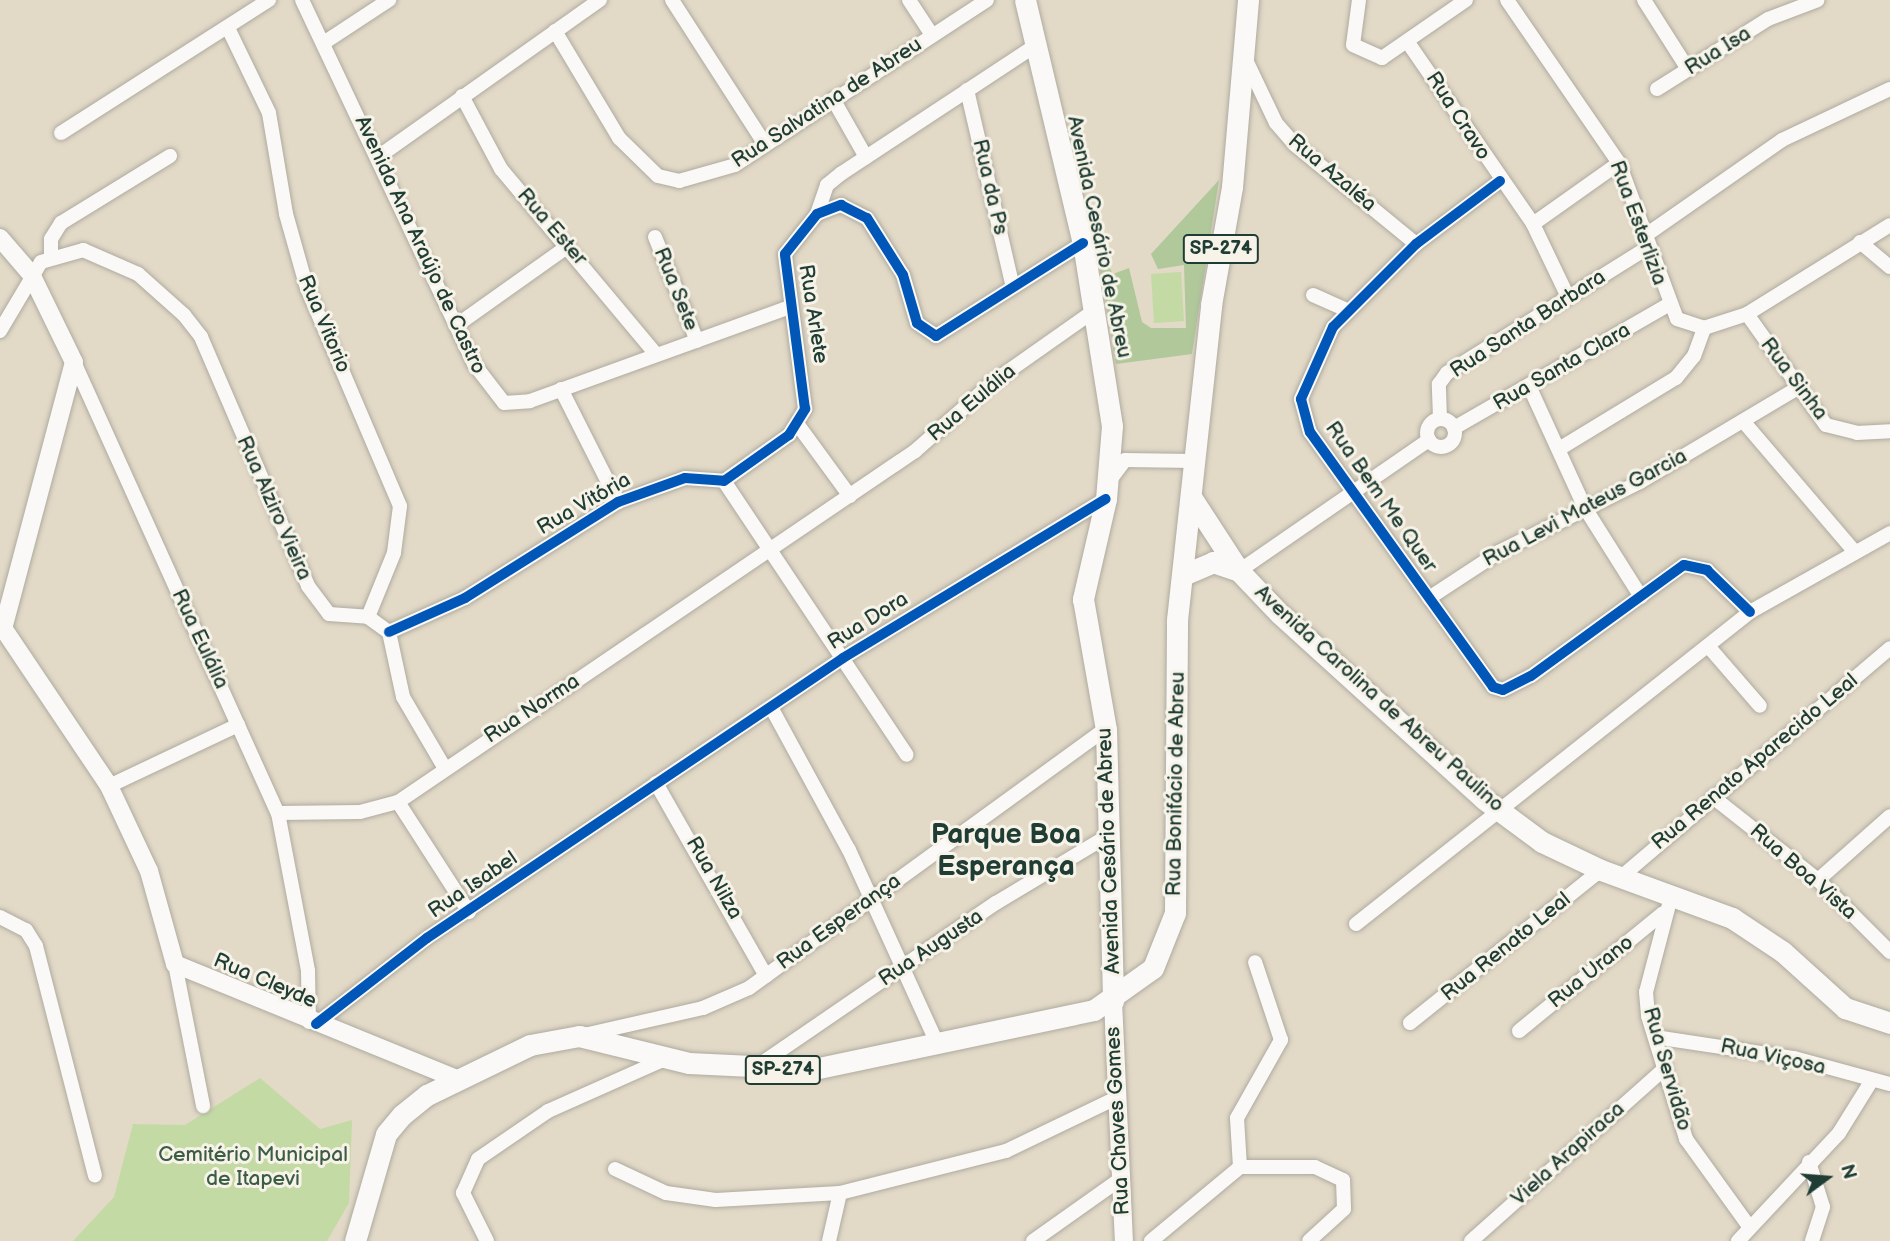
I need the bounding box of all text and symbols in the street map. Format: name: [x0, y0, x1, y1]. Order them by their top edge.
street label: Rua Isa: [1680, 21, 1756, 81]
street label: Rua Salvatina de Abreu: [727, 32, 927, 174]
street label: Rua Cravo: [1420, 67, 1496, 165]
street label: Avenida Ana Araújo de Castro: [349, 112, 491, 378]
street label: Avenida Cesário de Abreu: [1061, 114, 1137, 360]
street label: Rua Azaléa: [1283, 129, 1381, 217]
street label: Rua da Ps: [967, 137, 1013, 237]
street label: Rua Esterlizia: [1604, 157, 1672, 289]
street label: Rua Ester: [512, 183, 592, 271]
road number: SP-274: [1182, 233, 1260, 264]
street label: Rua Sete: [648, 244, 704, 334]
street label: Rua Arlete: [793, 263, 833, 365]
street label: Rua Santa Barbara: [1445, 264, 1611, 384]
street label: Rua Vitorio: [292, 271, 356, 377]
street label: Rua Santa Clara: [1489, 317, 1635, 417]
street label: Rua Sinha: [1755, 333, 1833, 425]
street label: Rua Eulália: [923, 359, 1021, 447]
street label: Rua Bem Me Quer: [1320, 417, 1442, 577]
street label: Rua Alziro Vieira: [231, 432, 317, 584]
street label: Rua Levi Mateus Garcia: [1479, 443, 1691, 573]
street label: Rua Vitória: [533, 467, 635, 541]
street label: Avenida Carolina de Abreu Paulino: [1249, 580, 1509, 818]
street label: Rua Eulália: [166, 585, 234, 693]
street label: Rua Dora: [823, 586, 913, 656]
street label: Rua Renato Aparecido Leal: [1647, 668, 1863, 856]
street label: Rua Norma: [480, 669, 584, 749]
street label: Rua Bonifácio de Abreu: [1161, 671, 1191, 897]
street label: Avenida Cesário de Abreu: [1092, 727, 1126, 975]
district label: Parque Boa Esperança: [931, 818, 1081, 884]
street label: Rua Boa Vista: [1744, 819, 1862, 925]
street label: Rua Nilza: [680, 832, 748, 924]
street label: Rua Isabel: [424, 846, 522, 924]
street label: Rua Esperança: [772, 869, 906, 975]
street label: Rua Renato Leal: [1436, 887, 1576, 1007]
street label: Rua Augusta: [874, 904, 988, 992]
street label: Rua Urano: [1543, 930, 1639, 1014]
street label: Rua Cleyde: [210, 948, 320, 1014]
street label: Rua Servidão: [1637, 1004, 1697, 1134]
street label: Rua Chaves Gomes: [1100, 1026, 1136, 1216]
street label: Rua Viçosa: [1718, 1034, 1828, 1080]
road number: SP-274: [744, 1054, 822, 1086]
street label: Viela Arapiraca: [1506, 1097, 1630, 1211]
park label: Cemitério Municipal de Itapevi: [158, 1142, 348, 1192]
north arrow: [1792, 1143, 1862, 1213]
text: N: [1835, 1162, 1861, 1182]

